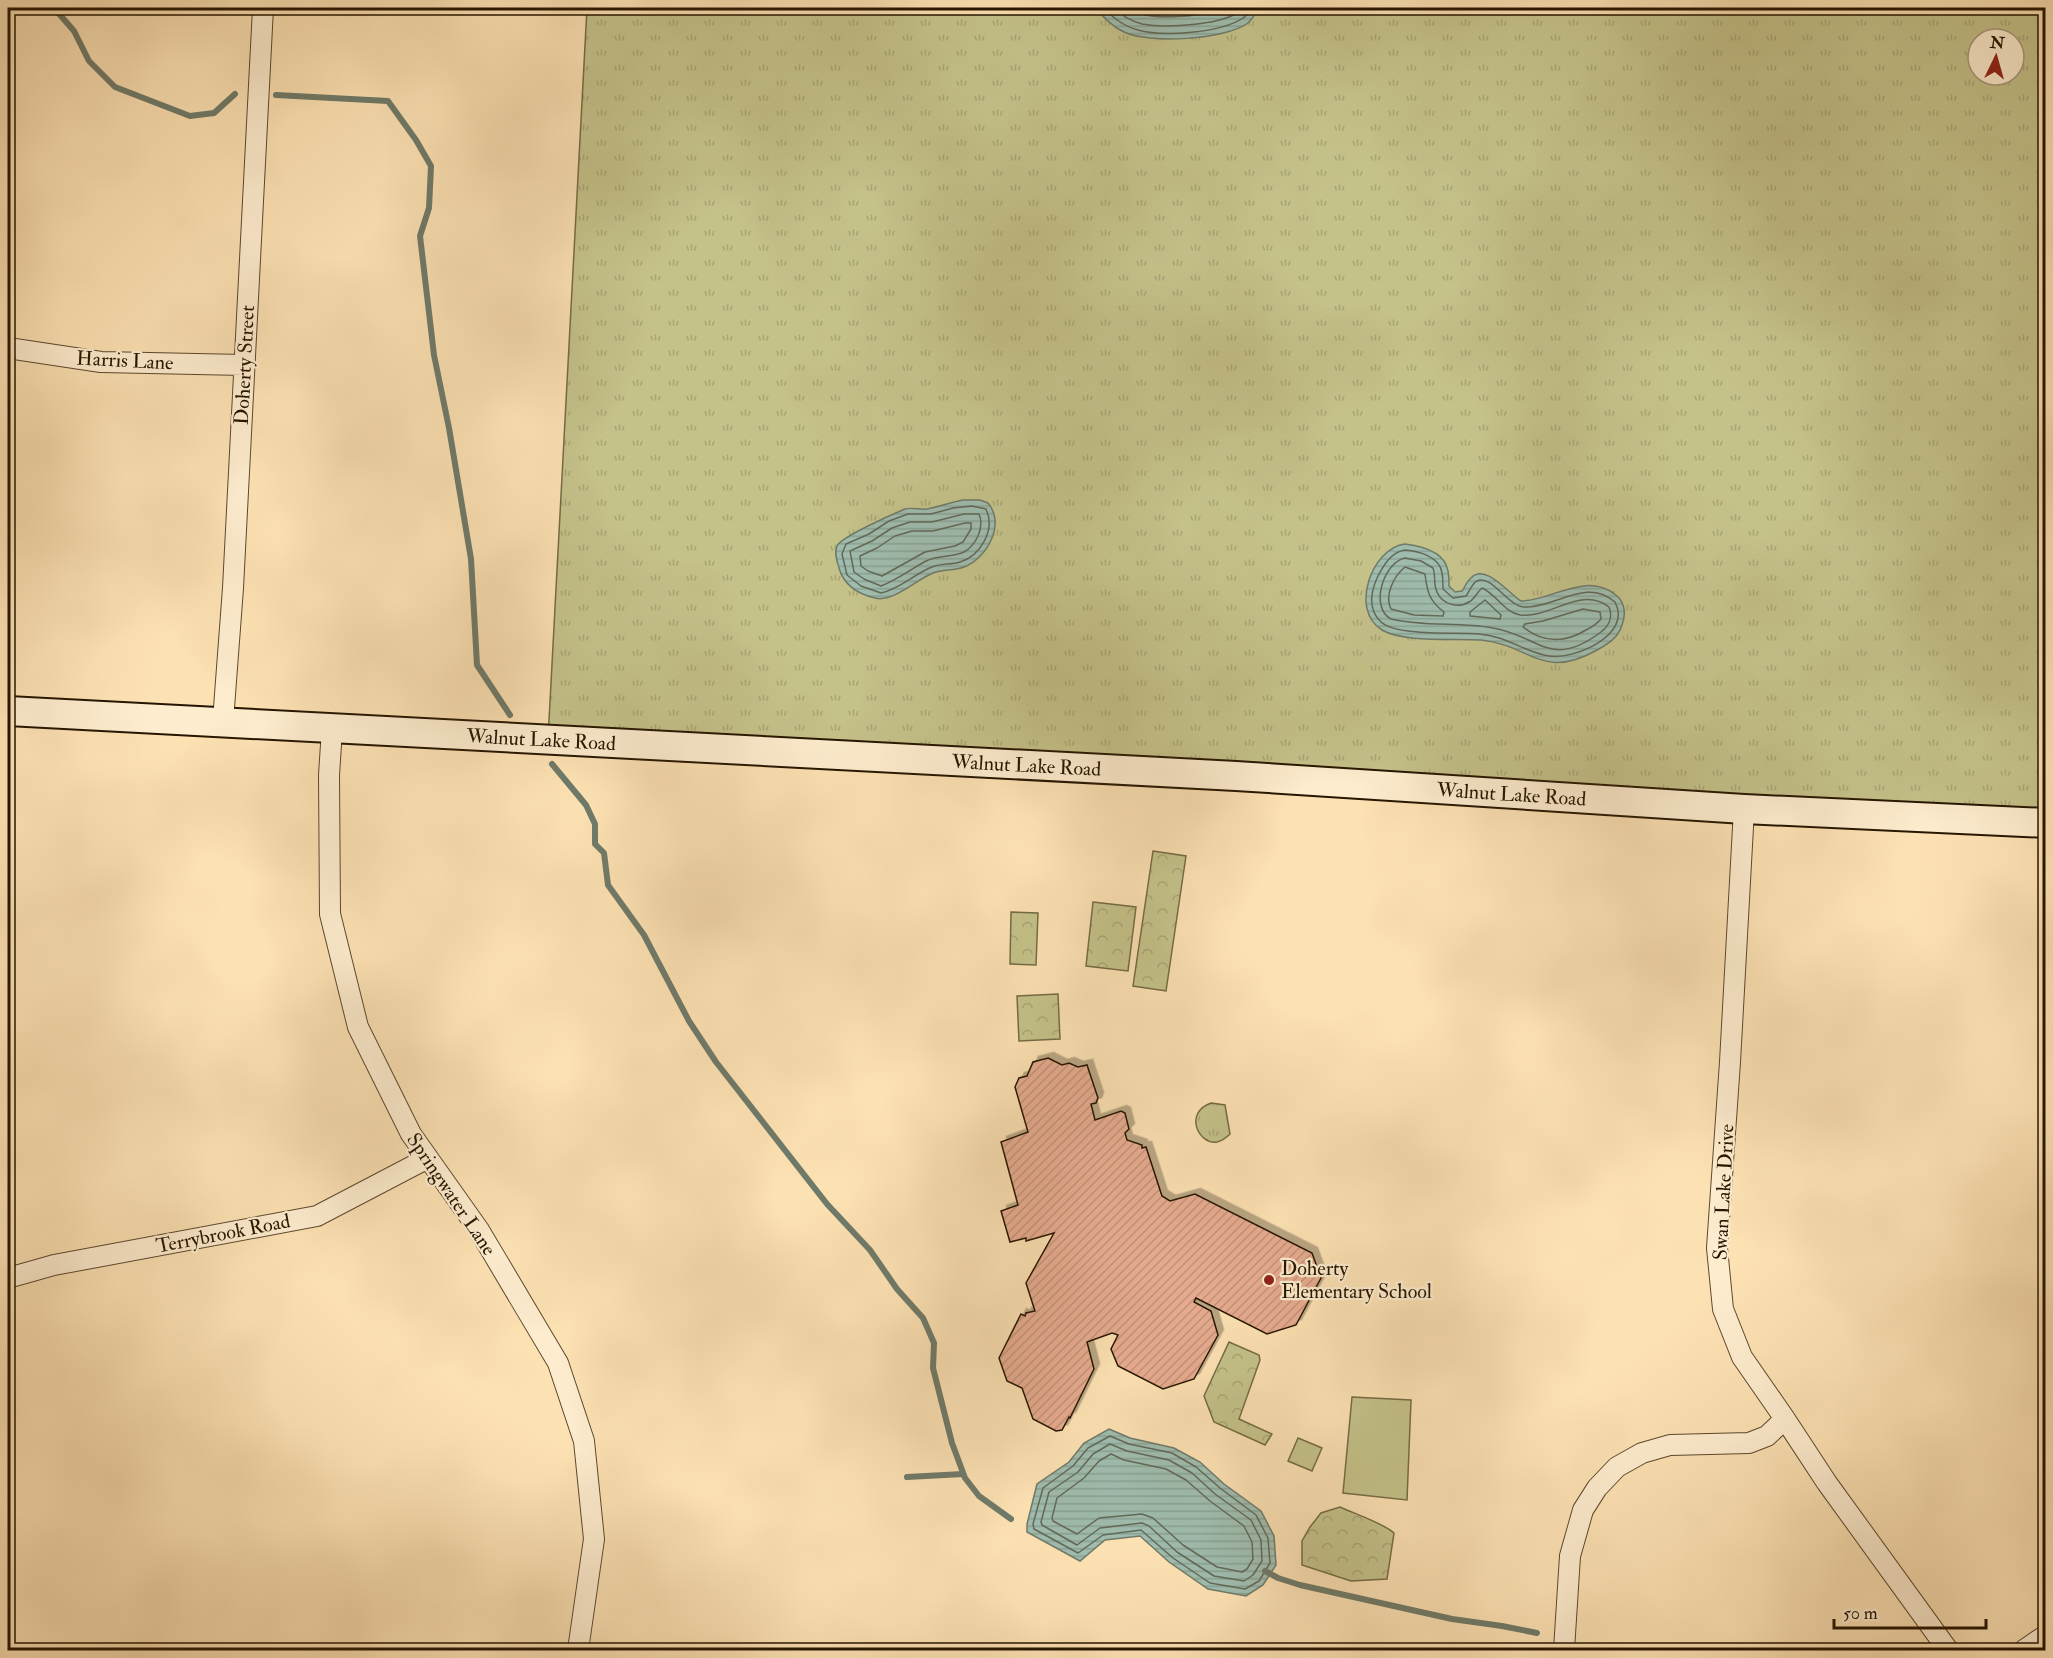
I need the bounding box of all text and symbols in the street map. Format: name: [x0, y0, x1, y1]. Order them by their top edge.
north arrow: [1966, 27, 2026, 87]
text: N: [1988, 32, 2006, 54]
street label: Doherty Street: [229, 304, 260, 426]
street label: Harris Lane: [76, 345, 174, 376]
street label: Walnut Lake Road: [465, 723, 617, 756]
street label: Walnut Lake Road: [950, 749, 1102, 782]
street label: Walnut Lake Road: [1435, 777, 1587, 812]
street label: Swan Lake Drive: [1707, 1123, 1740, 1261]
street label: Springwater Lane: [401, 1128, 502, 1261]
street label: Terrybrook Road: [154, 1208, 293, 1259]
place label: Doherty Elementary School: [1281, 1256, 1432, 1304]
marker: Doherty Elementary School: [1262, 1273, 1276, 1287]
scale bar: [1834, 1592, 1986, 1630]
text: 50 m: [1843, 1602, 1878, 1625]

